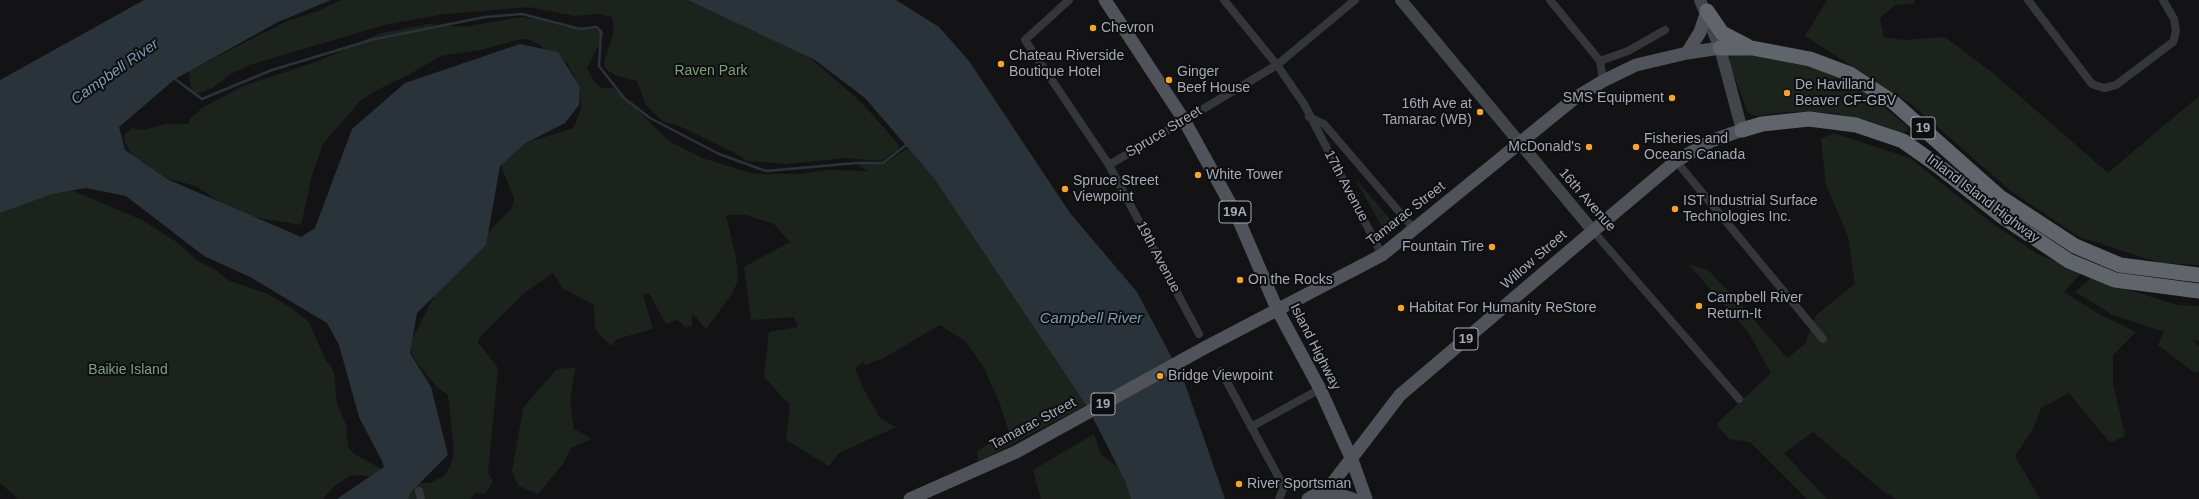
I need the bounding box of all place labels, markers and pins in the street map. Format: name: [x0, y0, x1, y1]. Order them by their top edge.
place label: Chevron: [1101, 20, 1154, 36]
marker: Chevron: [1088, 23, 1098, 33]
place label: Chateau Riverside Boutique Hotel: [1009, 48, 1124, 80]
marker: Chateau Riverside Boutique Hotel: [996, 59, 1006, 69]
place label: Ginger Beef House: [1177, 64, 1250, 96]
marker: Ginger Beef House: [1164, 75, 1174, 85]
place label: De Havilland Beaver CF-GBV: [1795, 77, 1896, 110]
marker: De Havilland Beaver CF-GBV: [1782, 88, 1792, 98]
place label: SMS Equipment: [1563, 90, 1664, 106]
marker: SMS Equipment: [1667, 93, 1677, 103]
place label: 16th Ave at Tamarac (WB): [1383, 96, 1472, 128]
marker: 16th Ave at Tamarac (WB): [1475, 107, 1485, 117]
place label: Fisheries and Oceans Canada: [1644, 131, 1745, 164]
place label: McDonald's: [1508, 139, 1581, 155]
marker: McDonald's: [1584, 142, 1594, 152]
marker: Fisheries and Oceans Canada: [1631, 142, 1641, 152]
place label: White Tower: [1206, 167, 1283, 183]
marker: White Tower: [1193, 170, 1203, 180]
place label: Spruce Street Viewpoint: [1073, 173, 1159, 206]
marker: Spruce Street Viewpoint: [1060, 184, 1070, 194]
place label: IST Industrial Surface Technologies Inc.: [1683, 193, 1818, 226]
marker: IST Industrial Surface Technologies Inc.: [1670, 204, 1680, 214]
place label: Fountain Tire: [1402, 239, 1484, 255]
marker: Fountain Tire: [1487, 242, 1497, 252]
place label: On the Rocks: [1248, 272, 1333, 288]
marker: On the Rocks: [1235, 275, 1245, 285]
place label: Campbell River Return-It: [1707, 290, 1803, 322]
place label: Habitat For Humanity ReStore: [1409, 300, 1597, 316]
marker: Campbell River Return-It: [1694, 301, 1704, 311]
marker: Habitat For Humanity ReStore: [1396, 303, 1406, 313]
place label: Bridge Viewpoint: [1168, 368, 1273, 384]
marker: Bridge Viewpoint: [1155, 371, 1165, 381]
place label: River Sportsman: [1247, 476, 1351, 492]
marker: River Sportsman: [1234, 479, 1244, 489]

